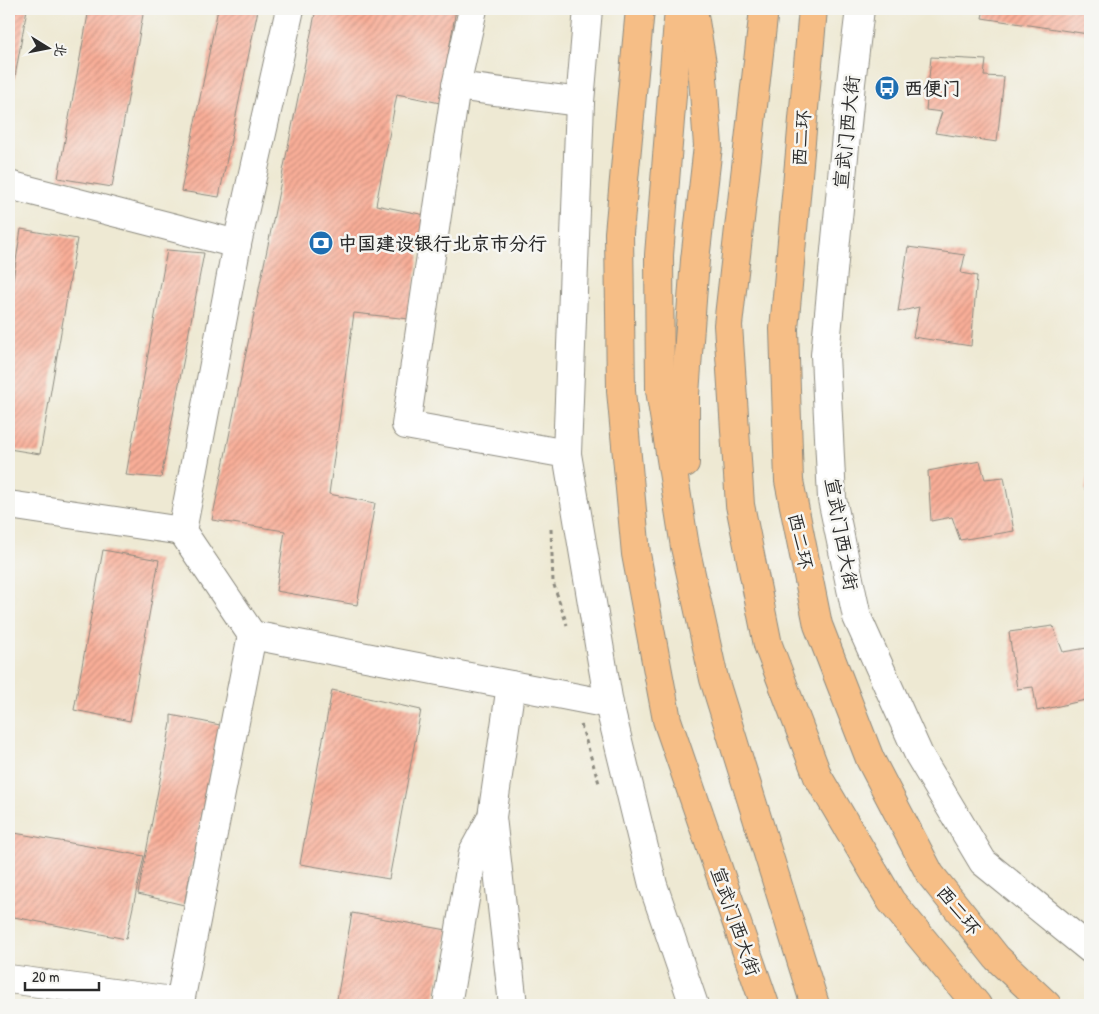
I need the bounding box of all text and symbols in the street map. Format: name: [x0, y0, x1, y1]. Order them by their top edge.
north arrow: [22, 22, 72, 72]
text: 北: [51, 42, 72, 59]
street label: 宣武门西大街: [827, 74, 865, 190]
bus stop icon: 西便门: [874, 75, 900, 101]
place label: 西便门: [904, 75, 961, 101]
street label: 西二环: [786, 108, 816, 168]
bank icon: 中国建设银行北京市分行: [308, 230, 334, 256]
place label: 中国建设银行北京市分行: [338, 230, 547, 256]
street label: 宣武门西大街: [819, 476, 865, 592]
street label: 西二环: [782, 510, 820, 572]
street label: 宣武门西大街: [705, 863, 767, 979]
street label: 西二环: [931, 880, 987, 940]
scale bar: [25, 959, 99, 991]
text: 20 m: [32, 966, 59, 987]

